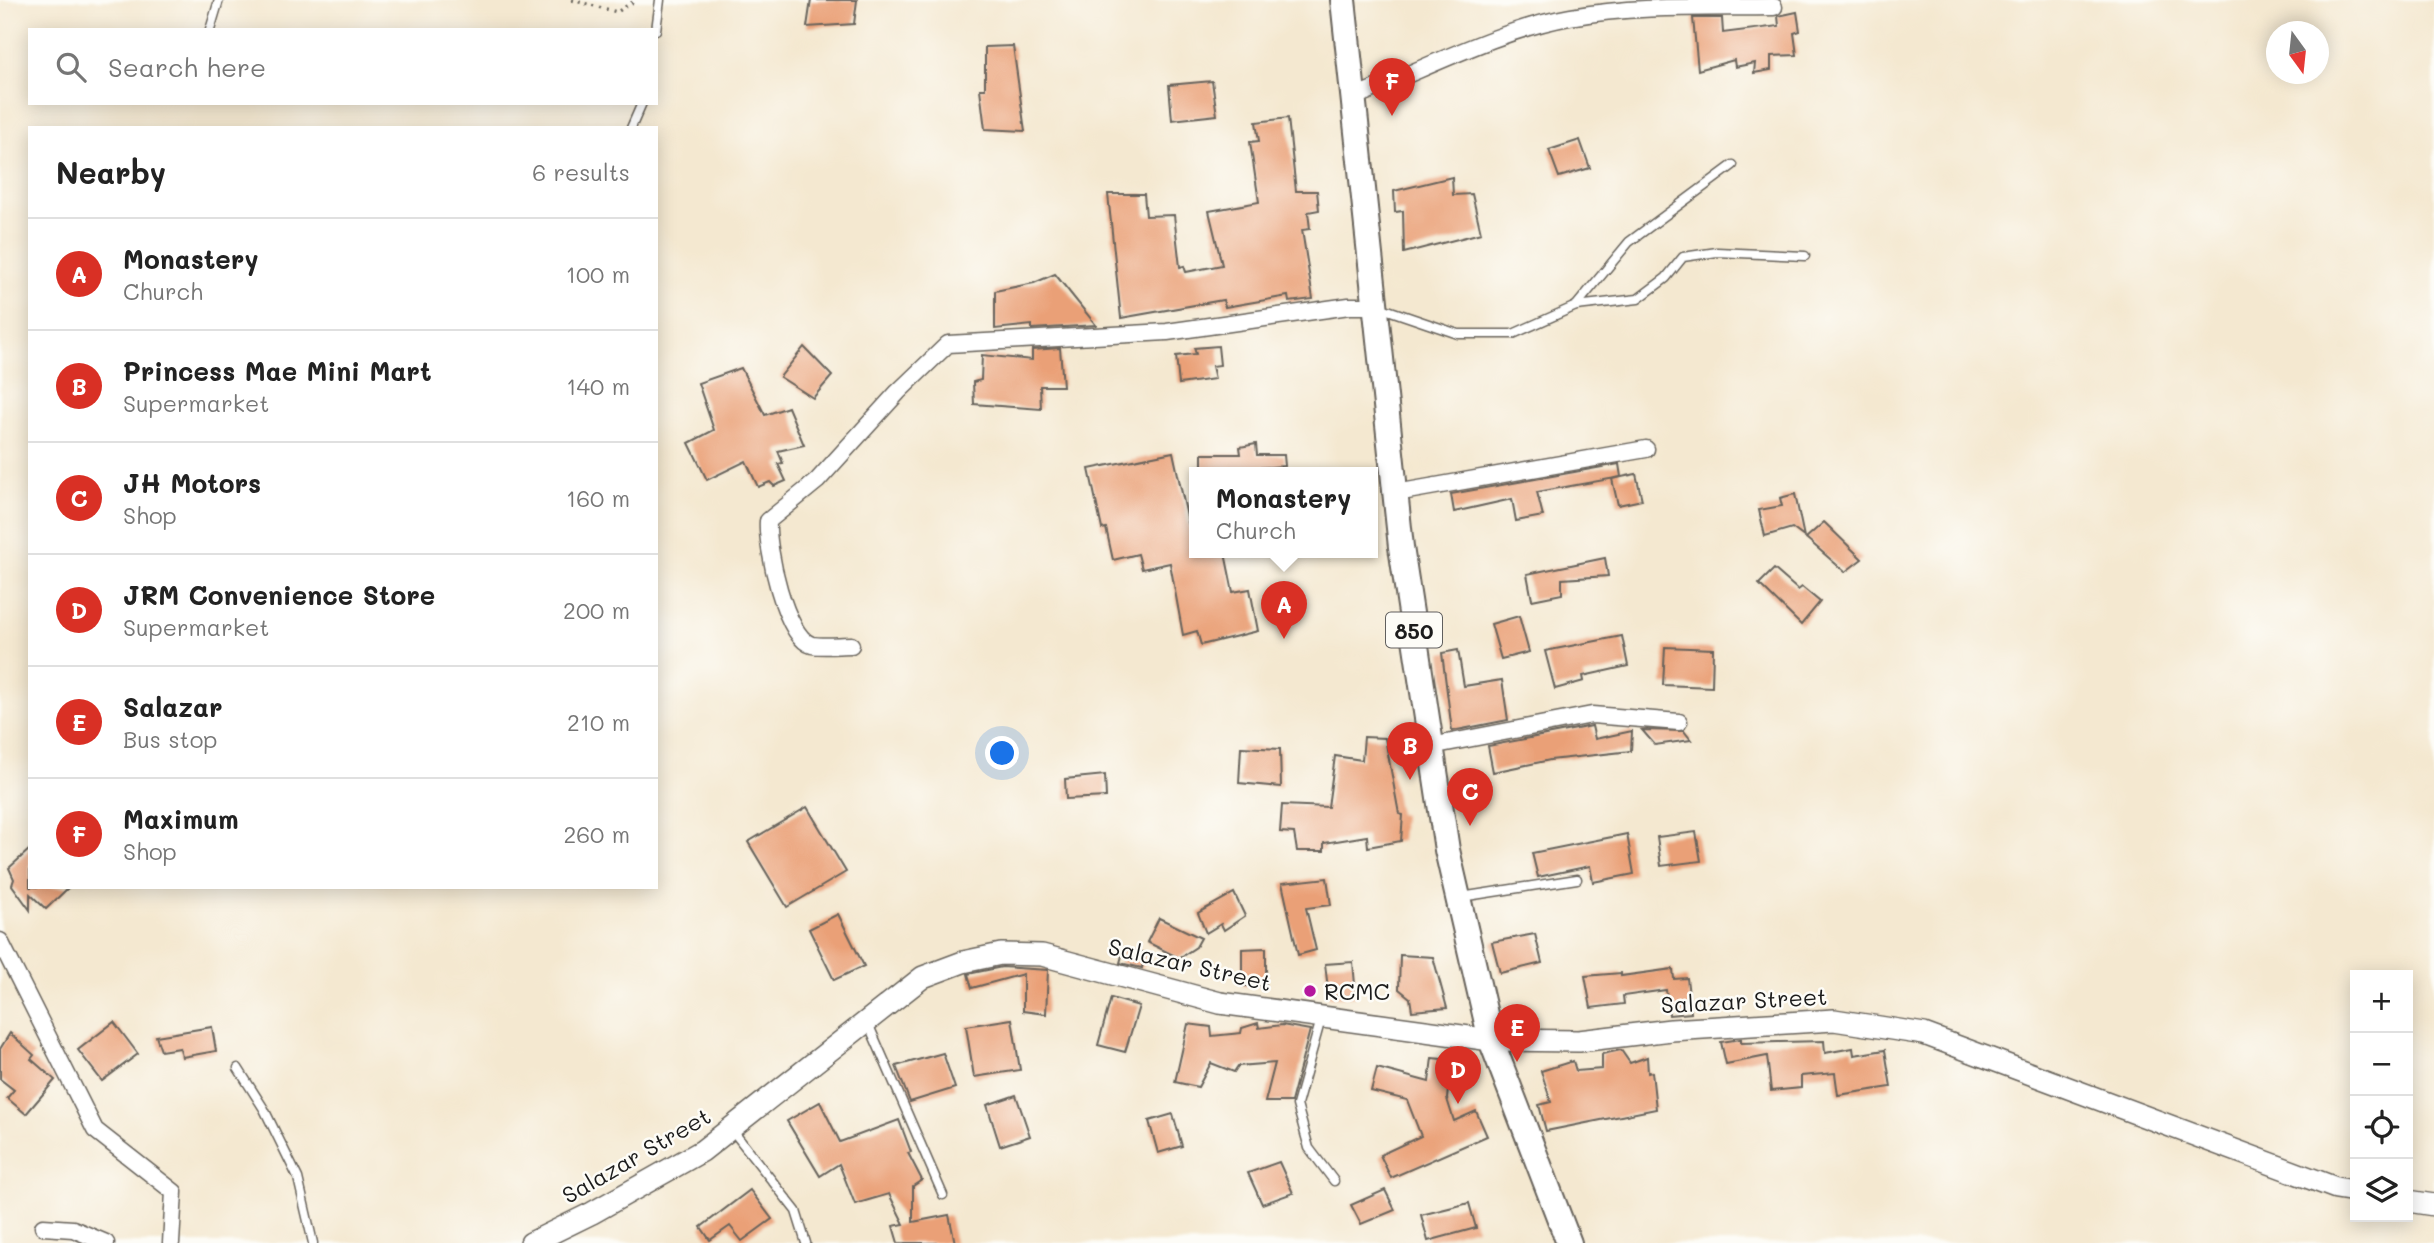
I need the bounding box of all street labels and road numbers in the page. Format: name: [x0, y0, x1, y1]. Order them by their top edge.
road number: 850: [1386, 612, 1442, 648]
street label: Salazar Street: [1105, 931, 1275, 997]
street label: Salazar Street: [1660, 981, 1828, 1019]
street label: Salazar Street: [556, 1100, 716, 1210]

